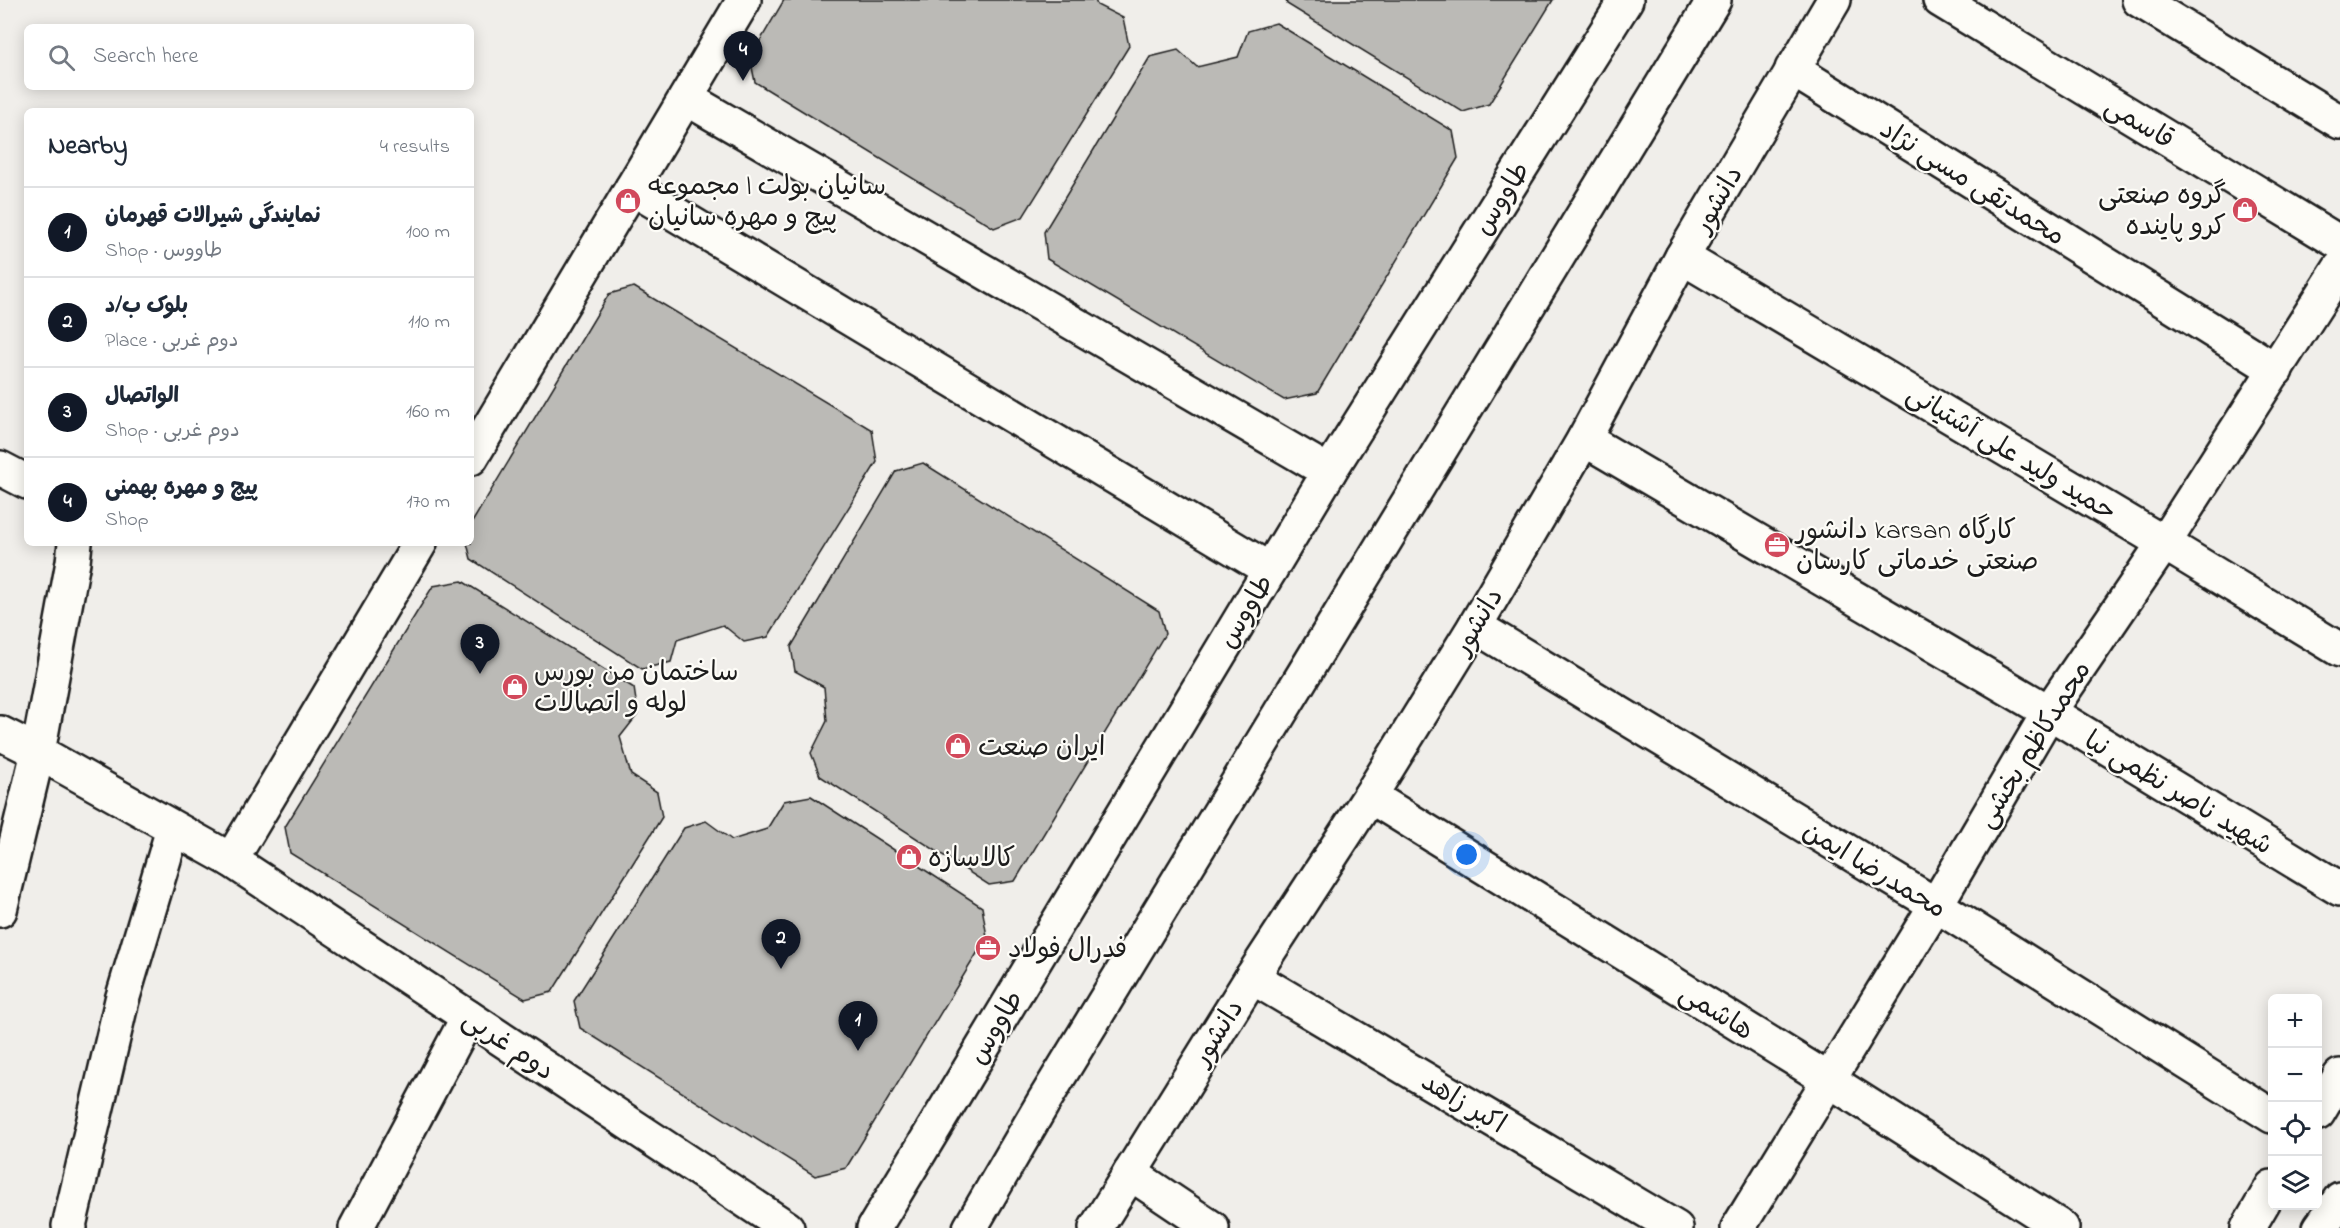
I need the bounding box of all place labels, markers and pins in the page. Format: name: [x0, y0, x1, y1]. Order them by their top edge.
pin: 4: [724, 32, 762, 81]
place label: سانیان بولت | مجموعه پیچ و مهره سانیان: [648, 168, 886, 238]
place label: گروه صنعتی کرو پاینده: [2098, 177, 2226, 247]
shop icon: سانیان بولت | مجموعه پیچ و مهره سانیان: [613, 186, 643, 216]
shop icon: گروه صنعتی کرو پاینده: [2230, 195, 2260, 225]
place label: دانشور karsan کارگاه صنعتی خدماتی کارسان: [1794, 512, 2039, 582]
office icon: دانشور karsan کارگاه صنعتی خدماتی کارسان: [1762, 530, 1792, 560]
pin: 3: [460, 624, 500, 674]
place label: ساختمان من بورس لوله و اتصالات: [534, 654, 739, 724]
shop icon: ساختمان من بورس لوله و اتصالات: [500, 672, 530, 702]
place label: ايران صنعت: [978, 729, 1105, 768]
shop icon: ايران صنعت: [943, 731, 973, 761]
place label: کالاسازه: [928, 840, 1015, 879]
shop icon: کالاسازه: [894, 842, 924, 872]
pin: 2: [762, 920, 800, 969]
place label: فدرال فولاد: [1008, 931, 1127, 970]
office icon: فدرال فولاد: [973, 933, 1003, 963]
pin: 1: [838, 1002, 878, 1051]

